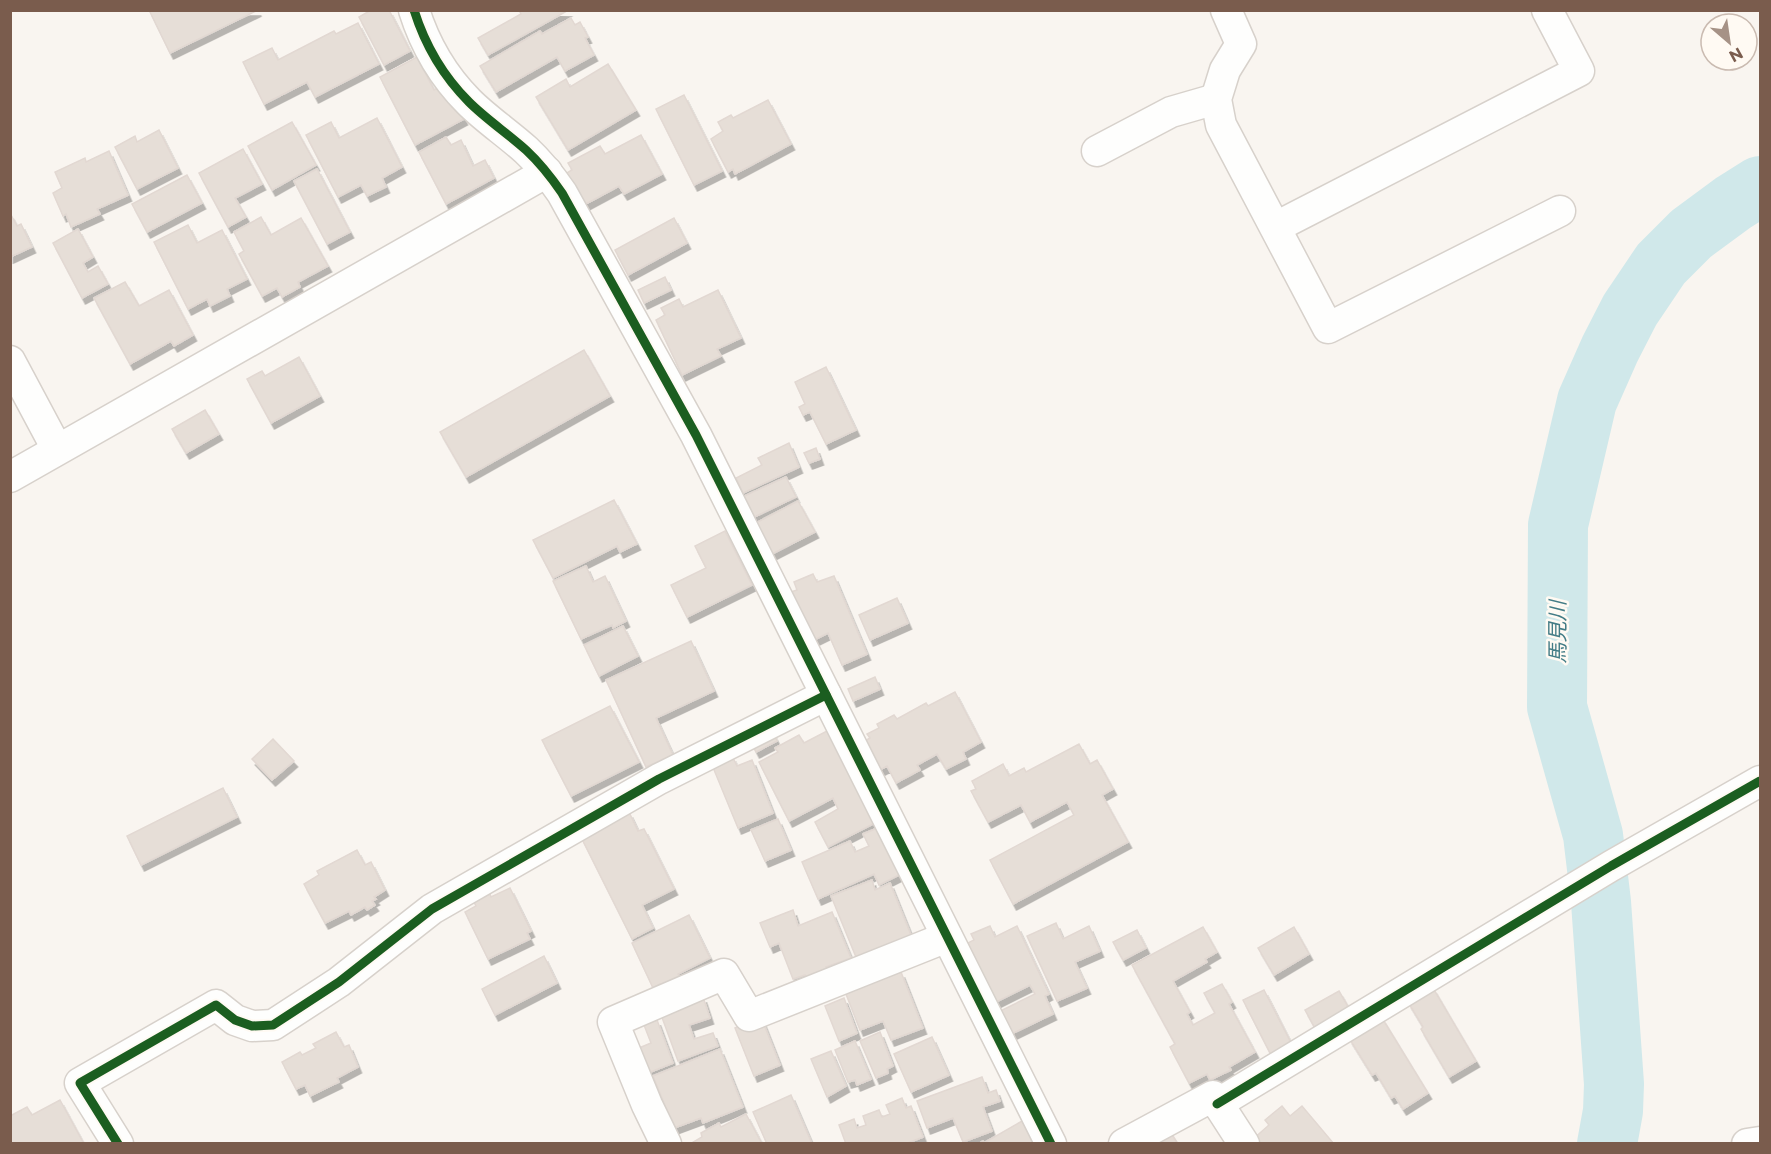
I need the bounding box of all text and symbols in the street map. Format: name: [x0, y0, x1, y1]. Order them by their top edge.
north arrow: [1699, 12, 1759, 72]
text: N: [1726, 43, 1746, 66]
water label: 馬見川: [1545, 599, 1570, 664]

